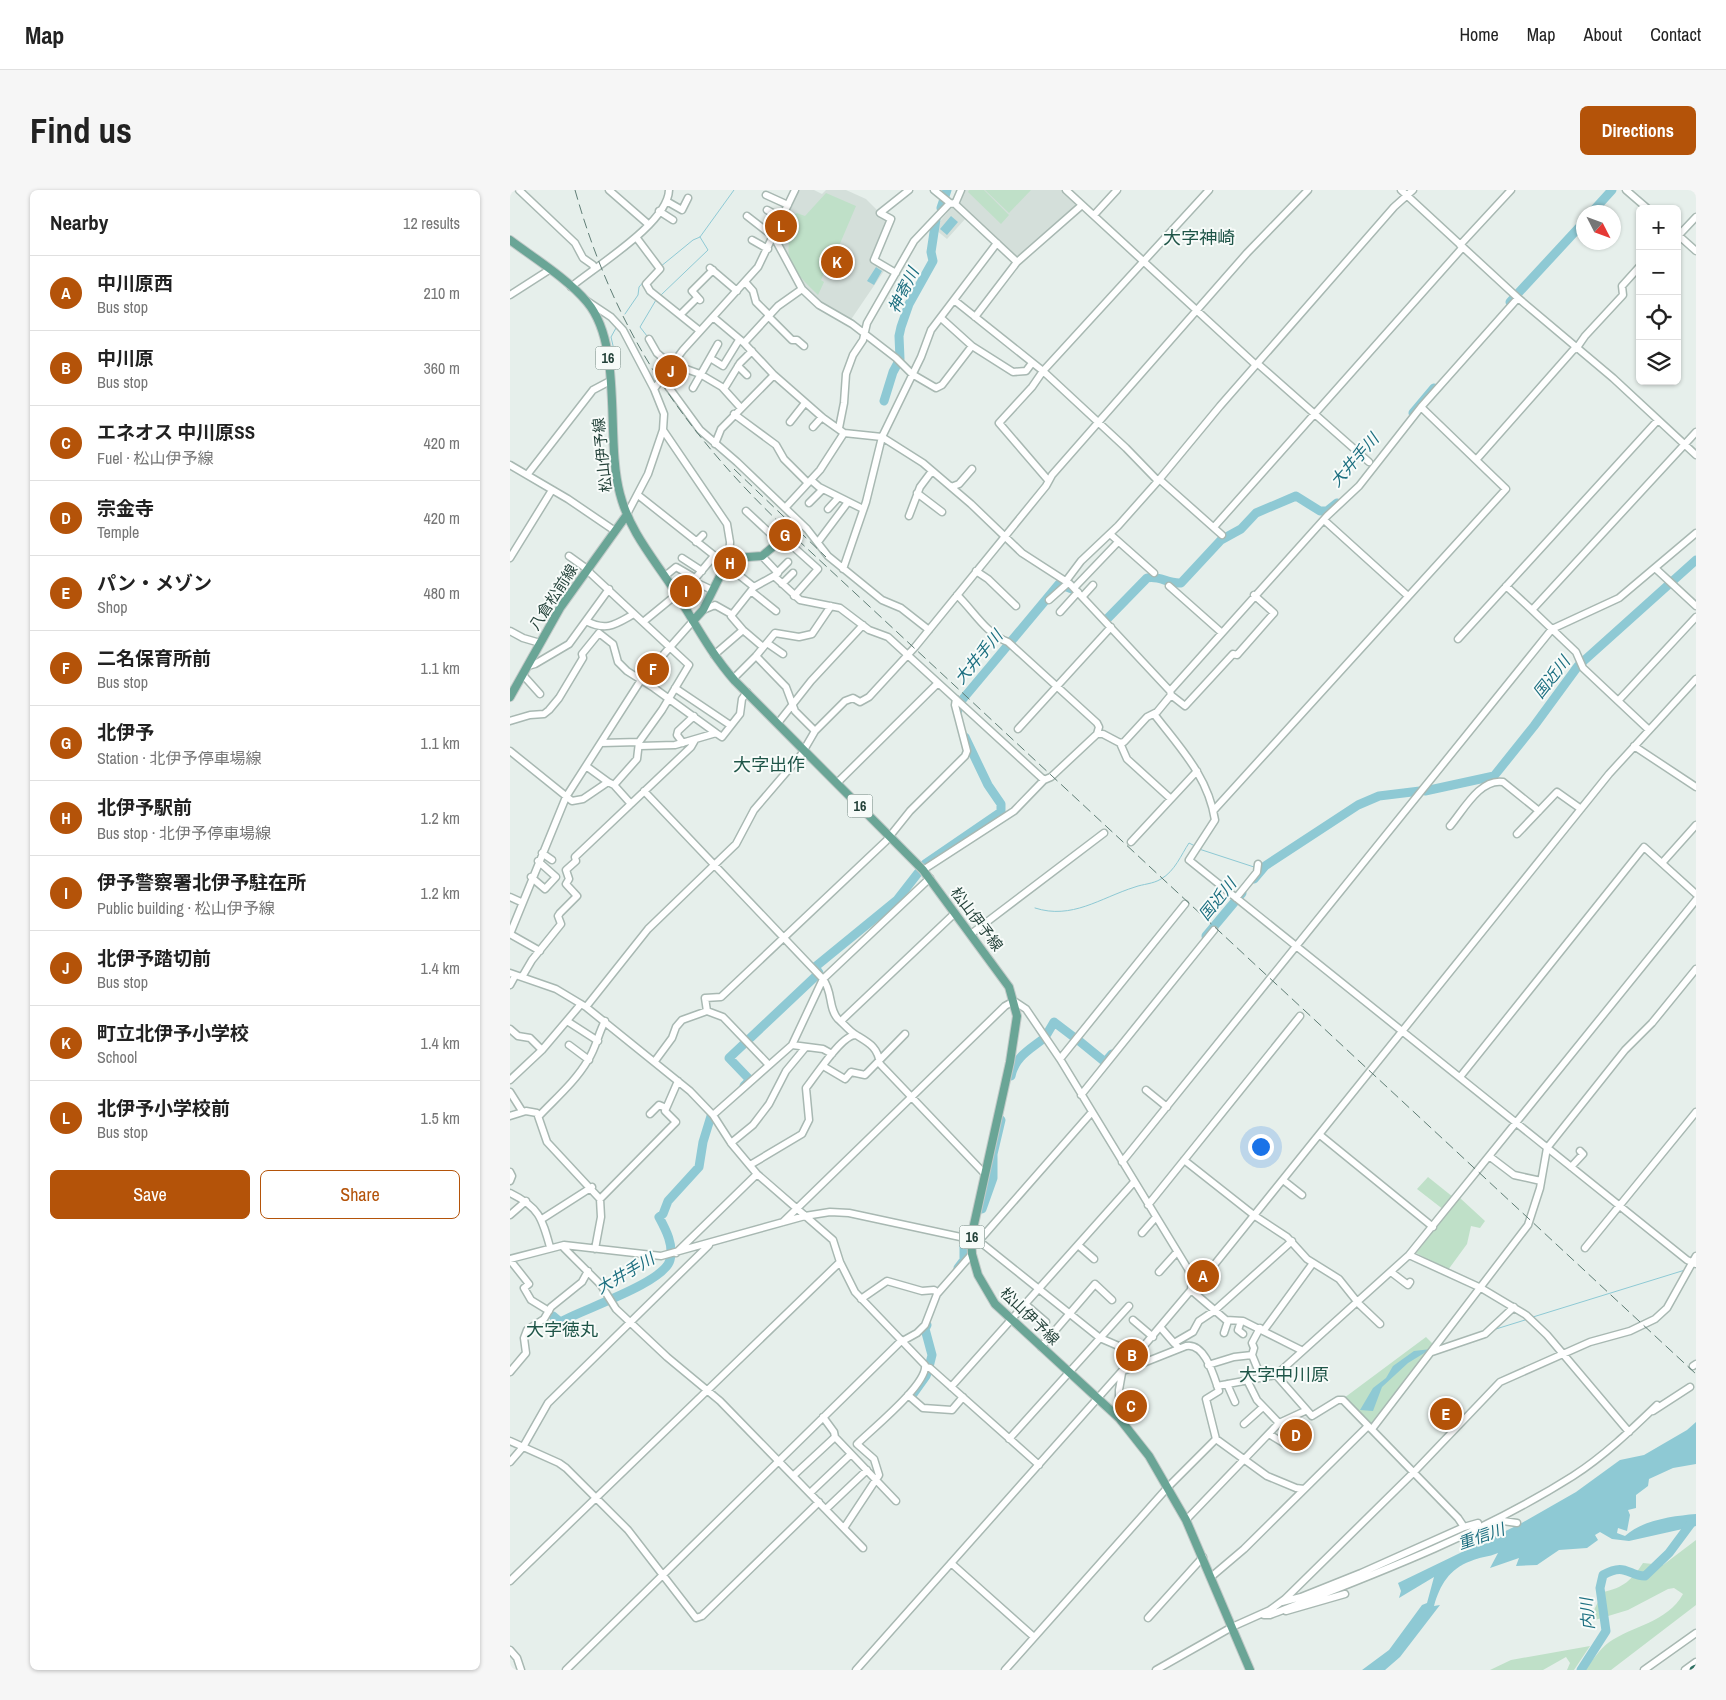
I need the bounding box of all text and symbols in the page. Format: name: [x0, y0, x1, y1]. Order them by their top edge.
text: Map: [25, 19, 64, 51]
text: Home: [1459, 22, 1499, 47]
text: Map: [1527, 22, 1556, 47]
text: About: [1584, 22, 1622, 47]
text: Contact: [1650, 22, 1701, 47]
button: Directions: [1580, 106, 1696, 155]
text: Find us: [30, 107, 132, 154]
north arrow: [1576, 205, 1621, 250]
map controls: [1636, 205, 1681, 385]
button: +: [1636, 205, 1681, 250]
pin: L: [765, 207, 797, 245]
text: Nearby: [50, 208, 108, 237]
text: 12 results: [403, 212, 460, 234]
district label: 大字神崎: [1163, 225, 1235, 250]
pin: K: [821, 243, 853, 281]
button: −: [1636, 250, 1681, 295]
water label: 神寄川: [883, 262, 924, 316]
text: 中川原西: [97, 270, 173, 296]
text: A: [61, 282, 71, 304]
text: 210 m: [424, 282, 460, 304]
button: locate: [1636, 295, 1681, 340]
text: Bus stop: [97, 296, 148, 318]
button: layers: [1636, 340, 1681, 385]
text: 中川原: [97, 345, 154, 371]
road number: 16: [596, 346, 620, 370]
pin: J: [655, 352, 687, 390]
text: B: [61, 357, 71, 379]
text: 360 m: [424, 357, 460, 379]
text: Bus stop: [97, 371, 148, 393]
street label: 松山伊予線: [588, 417, 616, 493]
text: エネオス 中川原SS: [97, 419, 255, 445]
water label: 大井手川: [1325, 427, 1385, 491]
text: C: [61, 432, 71, 454]
text: 420 m: [424, 432, 460, 454]
text: Fuel · 松山伊予線: [97, 447, 213, 469]
text: 宗金寺: [97, 495, 154, 521]
text: D: [61, 507, 71, 529]
text: 420 m: [424, 507, 460, 529]
pin: G: [769, 516, 801, 554]
text: Temple: [97, 521, 139, 543]
pin: H: [714, 544, 746, 582]
street label: 八倉松前線: [524, 560, 582, 634]
text: パン・メゾン: [97, 570, 212, 596]
pin: I: [670, 572, 702, 610]
text: E: [62, 582, 70, 604]
text: 480 m: [424, 582, 460, 604]
text: Shop: [97, 596, 128, 618]
water label: 大井手川: [949, 624, 1008, 689]
text: 二名保育所前: [97, 645, 211, 671]
pin: F: [637, 650, 669, 688]
water label: 国近川: [1528, 650, 1576, 703]
text: F: [62, 657, 70, 679]
text: 1.1 km: [421, 657, 460, 679]
text: Bus stop: [97, 671, 148, 693]
text: 北伊予: [97, 719, 154, 745]
text: G: [61, 732, 71, 754]
text: 1.1 km: [421, 732, 460, 754]
text: Station · 北伊予停車場線: [97, 747, 262, 769]
district label: 大字出作: [733, 752, 805, 777]
text: 北伊予駅前: [97, 794, 192, 820]
road number: 16: [848, 794, 872, 818]
text: H: [61, 807, 71, 829]
text: 1.2 km: [421, 807, 460, 829]
text: Bus stop · 北伊予停車場線: [97, 822, 271, 844]
text: 伊予警察署北伊予駐在所: [97, 869, 306, 895]
water label: 国近川: [1193, 872, 1242, 925]
text: I: [64, 882, 68, 904]
text: 1.2 km: [421, 882, 460, 904]
street label: 松山伊予線: [946, 883, 1008, 955]
text: Public building · 松山伊予線: [97, 897, 275, 919]
text: 北伊予踏切前: [97, 945, 211, 971]
text: J: [62, 957, 70, 979]
text: 1.4 km: [421, 957, 460, 979]
text: Bus stop: [97, 971, 148, 993]
text: 町立北伊予小学校: [97, 1020, 249, 1046]
text: K: [61, 1032, 71, 1054]
text: 1.4 km: [421, 1032, 460, 1054]
text: School: [97, 1046, 137, 1068]
text: 北伊予小学校前: [97, 1095, 230, 1121]
text: L: [62, 1107, 70, 1129]
text: 1.5 km: [421, 1107, 460, 1129]
text: Bus stop: [97, 1121, 148, 1143]
your location: [1248, 1134, 1274, 1160]
button: Save: [50, 1170, 250, 1219]
button: Share: [260, 1170, 460, 1219]
road number: 16: [960, 1226, 984, 1248]
water label: 大井手川: [592, 1246, 660, 1299]
pin: A: [1187, 1257, 1219, 1295]
street label: 松山伊予線: [996, 1282, 1064, 1350]
district label: 大字徳丸: [526, 1317, 598, 1342]
pin: B: [1116, 1336, 1148, 1374]
district label: 大字中川原: [1239, 1362, 1329, 1387]
pin: C: [1115, 1387, 1147, 1425]
pin: E: [1430, 1395, 1462, 1433]
pin: D: [1280, 1416, 1312, 1454]
water label: 重信川: [1455, 1517, 1509, 1554]
water label: 内川: [1575, 1595, 1599, 1631]

